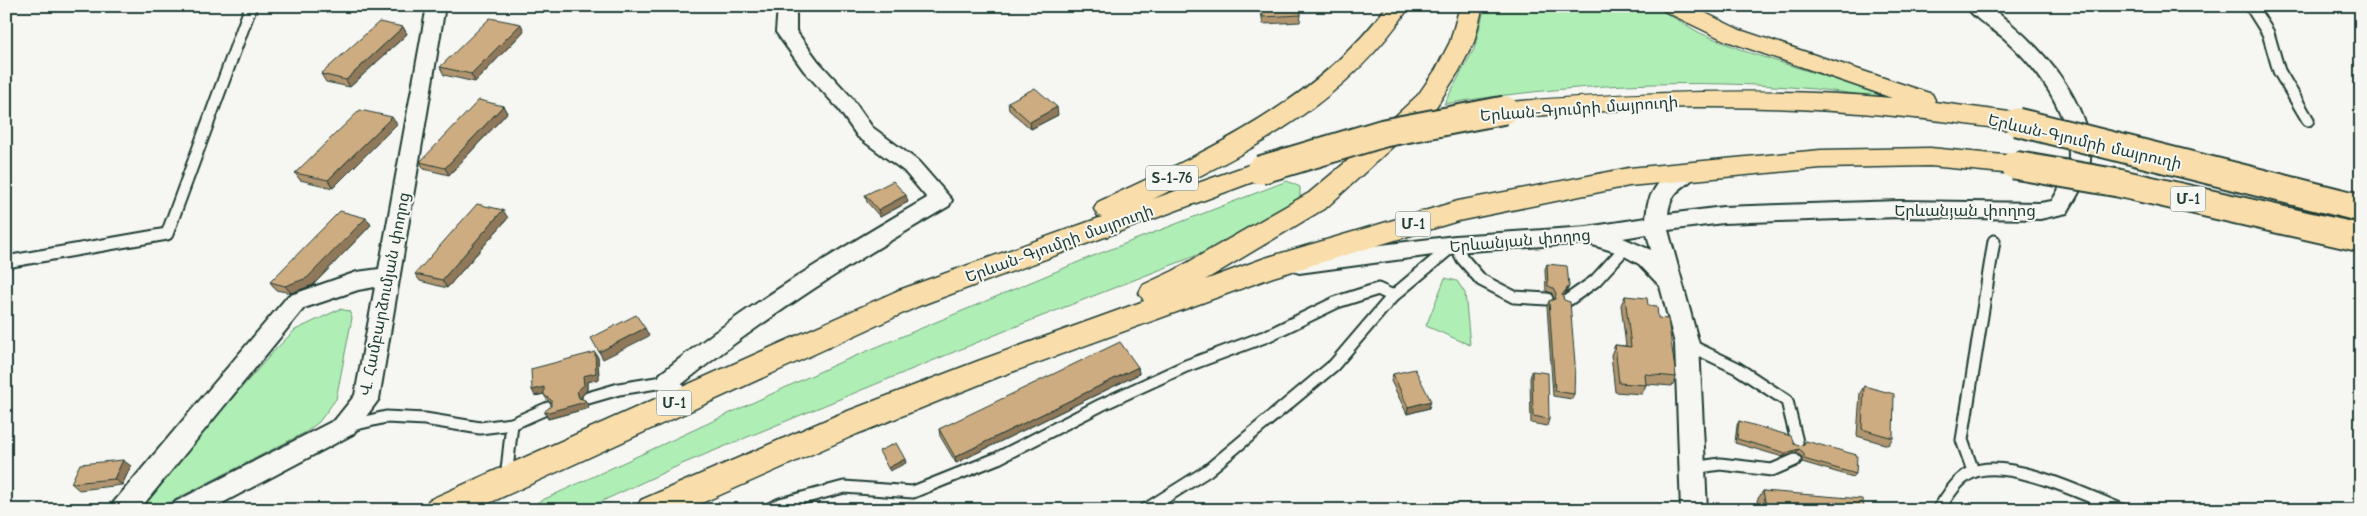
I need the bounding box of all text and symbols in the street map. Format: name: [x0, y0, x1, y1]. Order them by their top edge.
street label: Երևան-Գյումրի մայրուղի: [1479, 93, 1679, 125]
street label: Երևան-Գյումրի մայրուղի: [1986, 111, 2184, 173]
road number: Տ-1-76: [1146, 166, 1198, 190]
road number: Մ-1: [2170, 186, 2206, 212]
street label: Վ. Համբարձումյան փողոց: [356, 191, 414, 398]
street label: Երևան-Գյումրի մայրուղի: [963, 202, 1156, 286]
street label: Երևանյան փողոց: [1894, 202, 2036, 220]
road number: Մ-1: [1396, 212, 1430, 236]
street label: Երևանյան փողոց: [1449, 226, 1591, 256]
road number: Մ-1: [656, 390, 692, 416]

